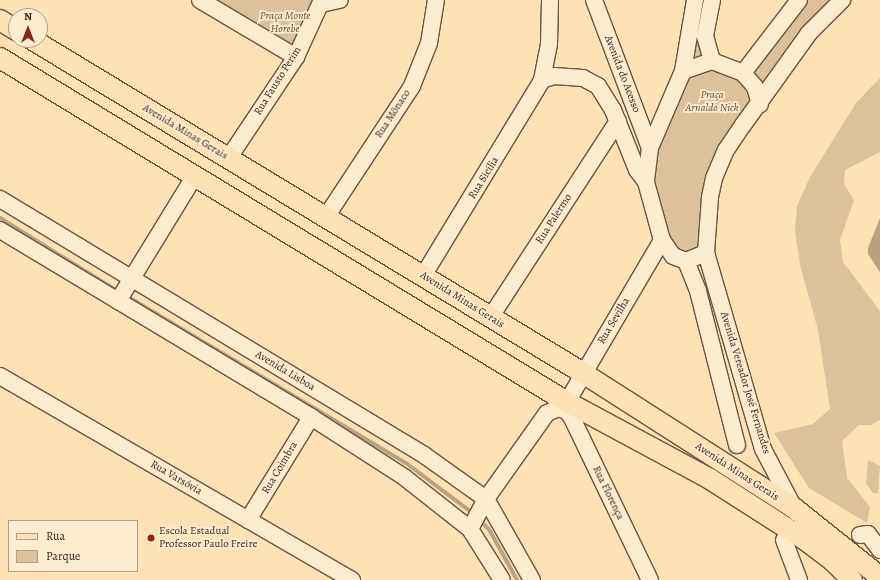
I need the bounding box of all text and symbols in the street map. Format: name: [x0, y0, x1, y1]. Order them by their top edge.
north arrow: [8, 8, 48, 48]
text: N: [24, 9, 32, 24]
park label: Praça Monte Horebe: [260, 10, 310, 36]
street label: Avenida do Acesso: [601, 33, 643, 115]
street label: Rua Fausto Perim: [252, 44, 304, 118]
street label: Rua Mônaco: [372, 87, 414, 141]
park label: Praça Arnaldo Nick: [685, 89, 739, 115]
street label: Avenida Minas Gerais: [140, 101, 230, 163]
street label: Rua Sicília: [466, 155, 502, 201]
street label: Rua Palermo: [533, 191, 575, 247]
street label: Avenida Minas Gerais: [417, 269, 507, 331]
street label: Rua Sevilha: [595, 295, 633, 347]
street label: Avenida Vereador José Fernandes: [717, 310, 773, 456]
street label: Avenida Lisboa: [253, 348, 317, 394]
street label: Rua Coimbra: [259, 439, 301, 497]
street label: Avenida Minas Gerais: [693, 440, 781, 504]
street label: Rua Varsóvia: [148, 458, 204, 498]
street label: Rua Florença: [589, 464, 627, 522]
legend: [8, 520, 138, 572]
place label: Escola Estadual Professor Paulo Freire: [159, 525, 257, 551]
text: Rua: [46, 528, 65, 544]
marker: Escola Estadual Professor Paulo Freire: [146, 533, 156, 543]
text: Parque: [46, 548, 81, 564]

